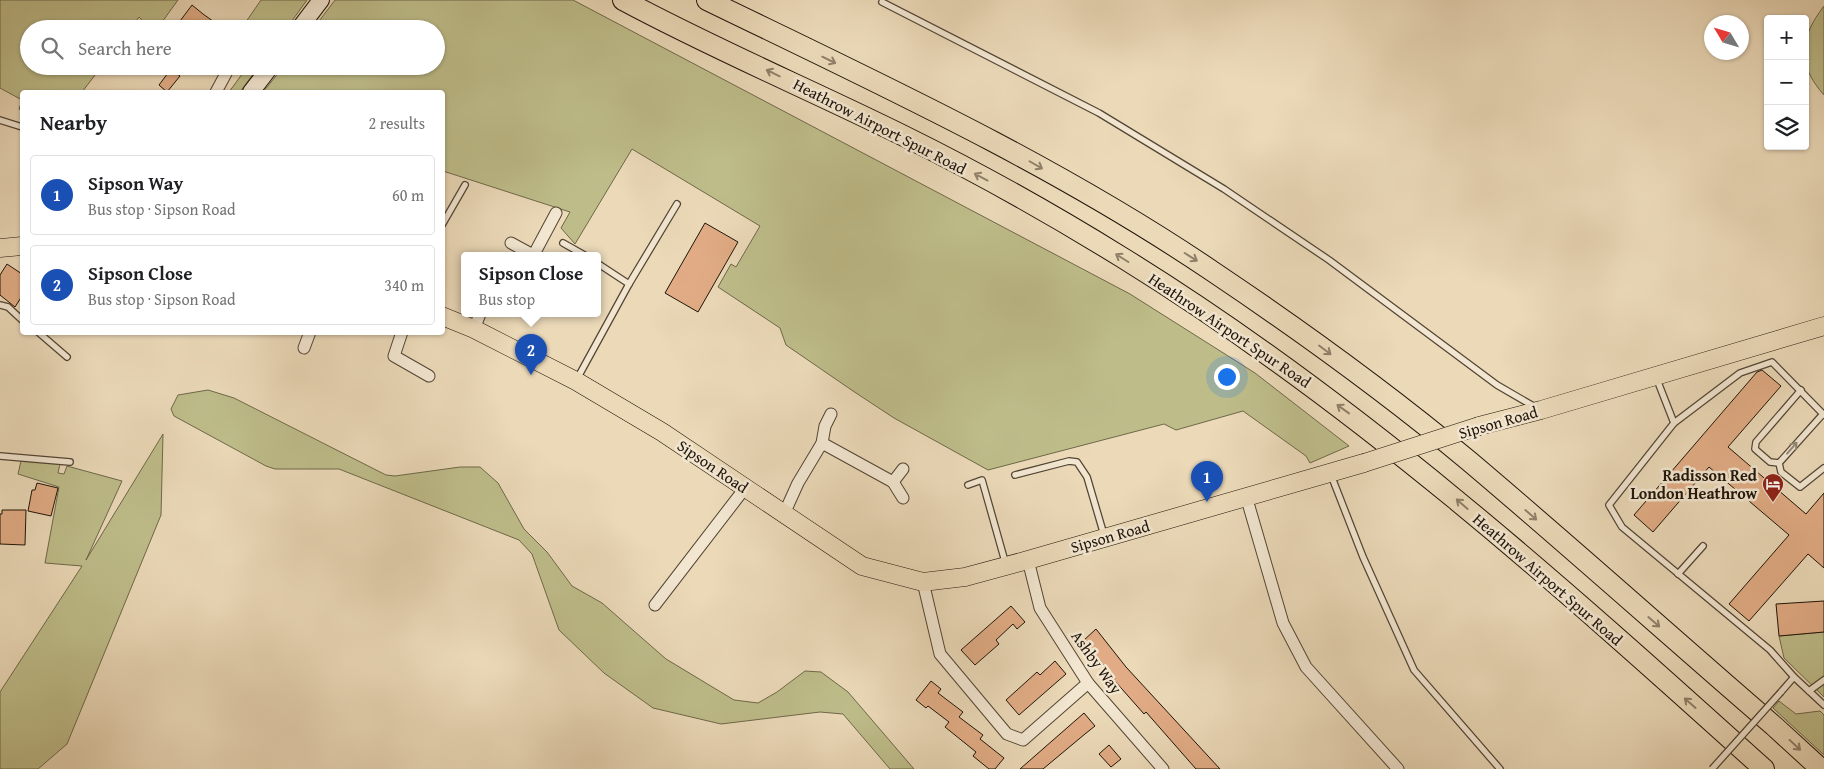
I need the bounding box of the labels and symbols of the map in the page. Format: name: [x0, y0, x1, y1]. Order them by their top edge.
north arrow: [1704, 15, 1749, 60]
one-way arrow: [821, 56, 836, 65]
one-way arrow: [766, 68, 781, 78]
street label: Heathrow Airport Spur Road: [789, 72, 971, 180]
one-way arrow: [1029, 161, 1043, 171]
one-way arrow: [974, 172, 989, 182]
one-way arrow: [1116, 252, 1130, 262]
one-way arrow: [1184, 252, 1198, 263]
street label: Heathrow Airport Spur Road: [1144, 267, 1316, 394]
pin: 2: [515, 334, 547, 375]
one-way arrow: [1318, 344, 1331, 355]
your location: [1214, 364, 1240, 390]
street label: Sipson Road: [1456, 399, 1541, 445]
one-way arrow: [1336, 404, 1350, 414]
street label: Sipson Road: [673, 433, 754, 499]
one-way arrow: [1787, 442, 1798, 455]
pin: 1: [1191, 461, 1223, 502]
place label: Radisson Red London Heathrow: [1630, 463, 1758, 505]
hotel icon: Radisson Red London Heathrow: [1761, 472, 1785, 503]
one-way arrow: [1455, 498, 1468, 510]
street label: Heathrow Airport Spur Road: [1468, 507, 1628, 651]
one-way arrow: [1525, 510, 1538, 521]
street label: Sipson Road: [1068, 513, 1153, 559]
one-way arrow: [1648, 616, 1661, 627]
street label: Ashby Way: [1066, 625, 1128, 699]
one-way arrow: [1683, 697, 1696, 709]
one-way arrow: [1789, 739, 1802, 751]

